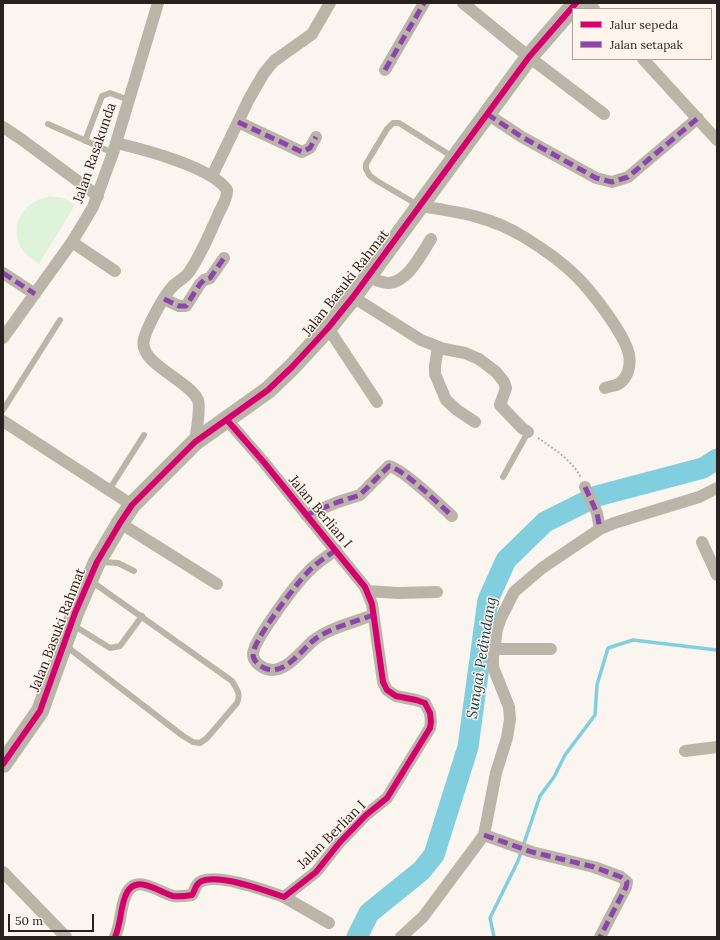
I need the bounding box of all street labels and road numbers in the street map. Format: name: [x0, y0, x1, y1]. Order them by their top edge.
street label: Jalan Rasakunda: [70, 101, 120, 205]
street label: Jalan Basuki Rahmat: [299, 226, 393, 340]
street label: Jalan Berlian I: [285, 472, 355, 552]
street label: Jalan Basuki Rahmat: [27, 566, 89, 694]
street label: Jalan Berlian I: [294, 797, 370, 873]

